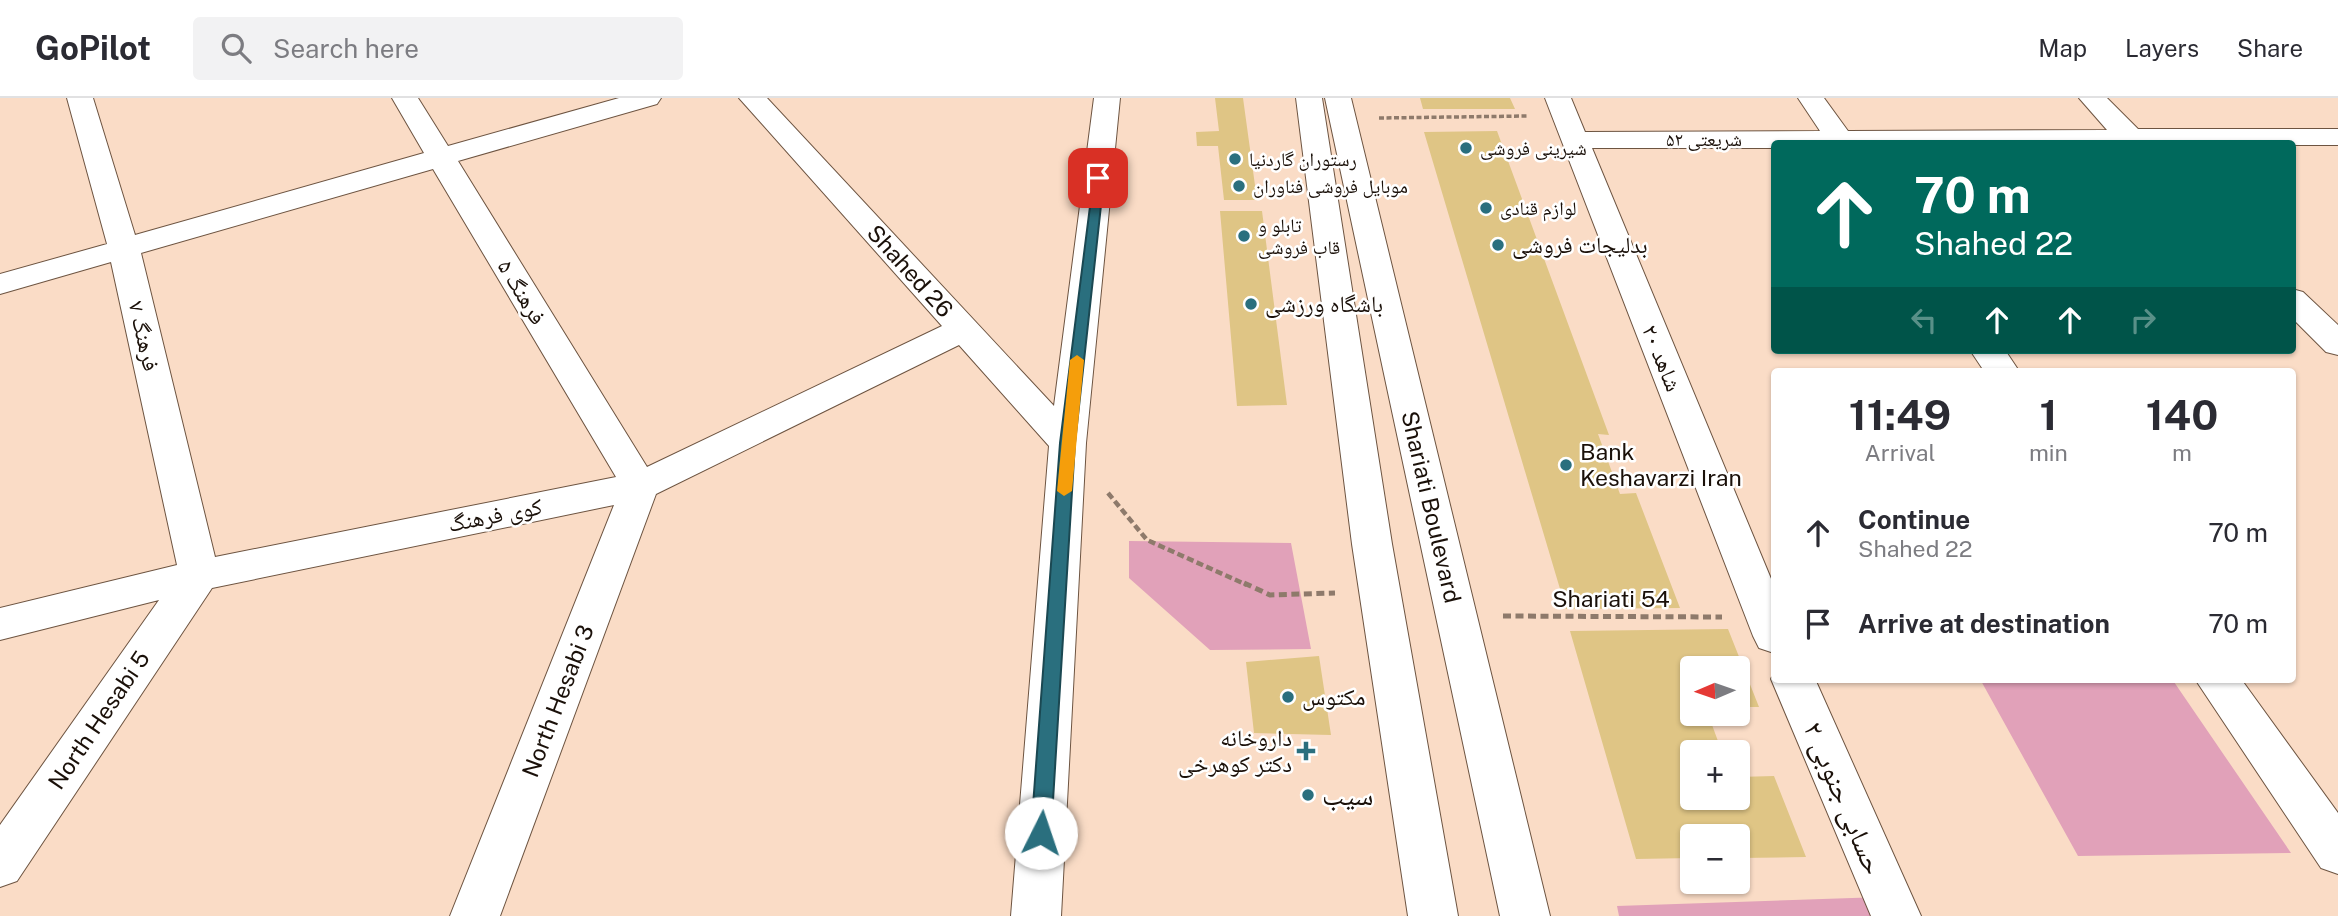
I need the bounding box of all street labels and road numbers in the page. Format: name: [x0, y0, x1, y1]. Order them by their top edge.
street label: شریعتی ۵۲: [1666, 128, 1742, 151]
street label: Shahed 26: [862, 219, 959, 322]
street label: فرهنگ ۵: [493, 254, 552, 329]
street label: فرهنگ ۷: [123, 298, 166, 374]
street label: شاهد ۲۰: [1637, 320, 1688, 395]
street label: Shariati Boulevard: [1396, 408, 1467, 606]
street label: کوی فرهنگ: [446, 492, 545, 538]
street label: Shariati 54: [1552, 585, 1670, 612]
street label: North Hesabi 3: [516, 621, 599, 781]
street label: North Hesabi 5: [42, 645, 155, 794]
street label: حسابی جنوبی ۲: [1796, 717, 1891, 880]

